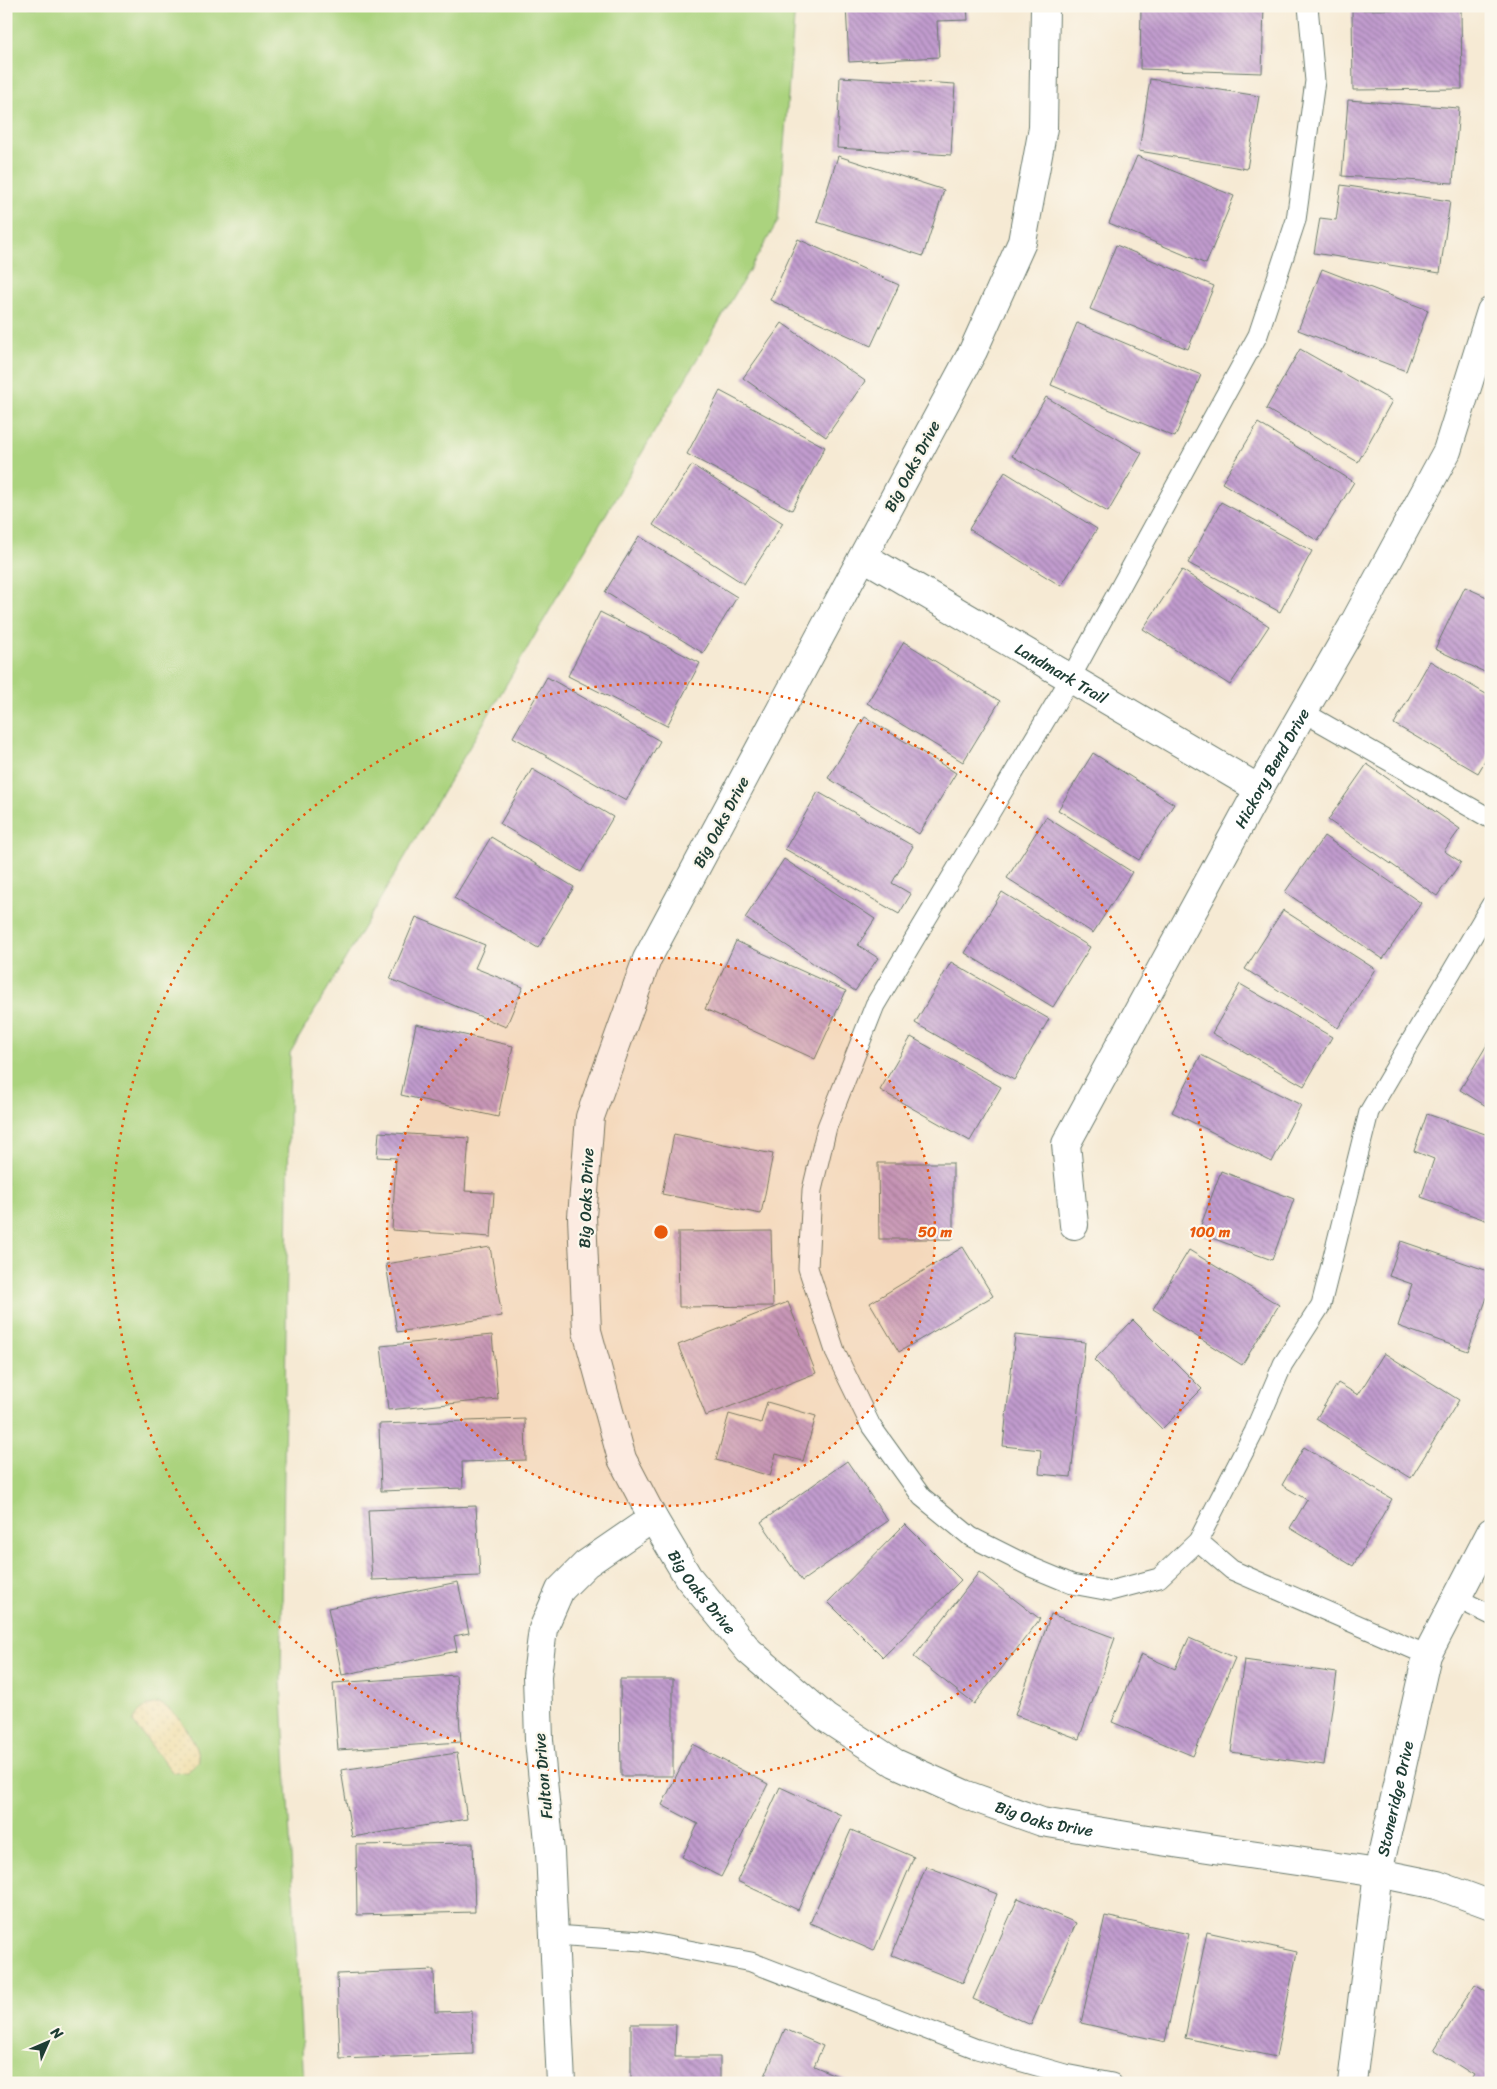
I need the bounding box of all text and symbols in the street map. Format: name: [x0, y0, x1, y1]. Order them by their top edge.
street label: Big Oaks Drive: [876, 415, 948, 517]
street label: Landmark Trail: [1009, 634, 1114, 712]
street label: Hickory Bend Drive: [1226, 702, 1317, 834]
street label: Big Oaks Drive: [685, 771, 757, 873]
street label: Big Oaks Drive: [570, 1147, 602, 1249]
text: 50 m: [918, 1219, 953, 1245]
text: 100 m: [1190, 1219, 1231, 1245]
centre of rings: [652, 1223, 670, 1241]
street label: Big Oaks Drive: [660, 1544, 744, 1641]
street label: Fulton Drive: [525, 1732, 561, 1820]
street label: Stoneridge Drive: [1368, 1738, 1422, 1859]
street label: Big Oaks Drive: [991, 1792, 1095, 1845]
north arrow: [22, 2016, 72, 2066]
text: N: [44, 2020, 69, 2046]

